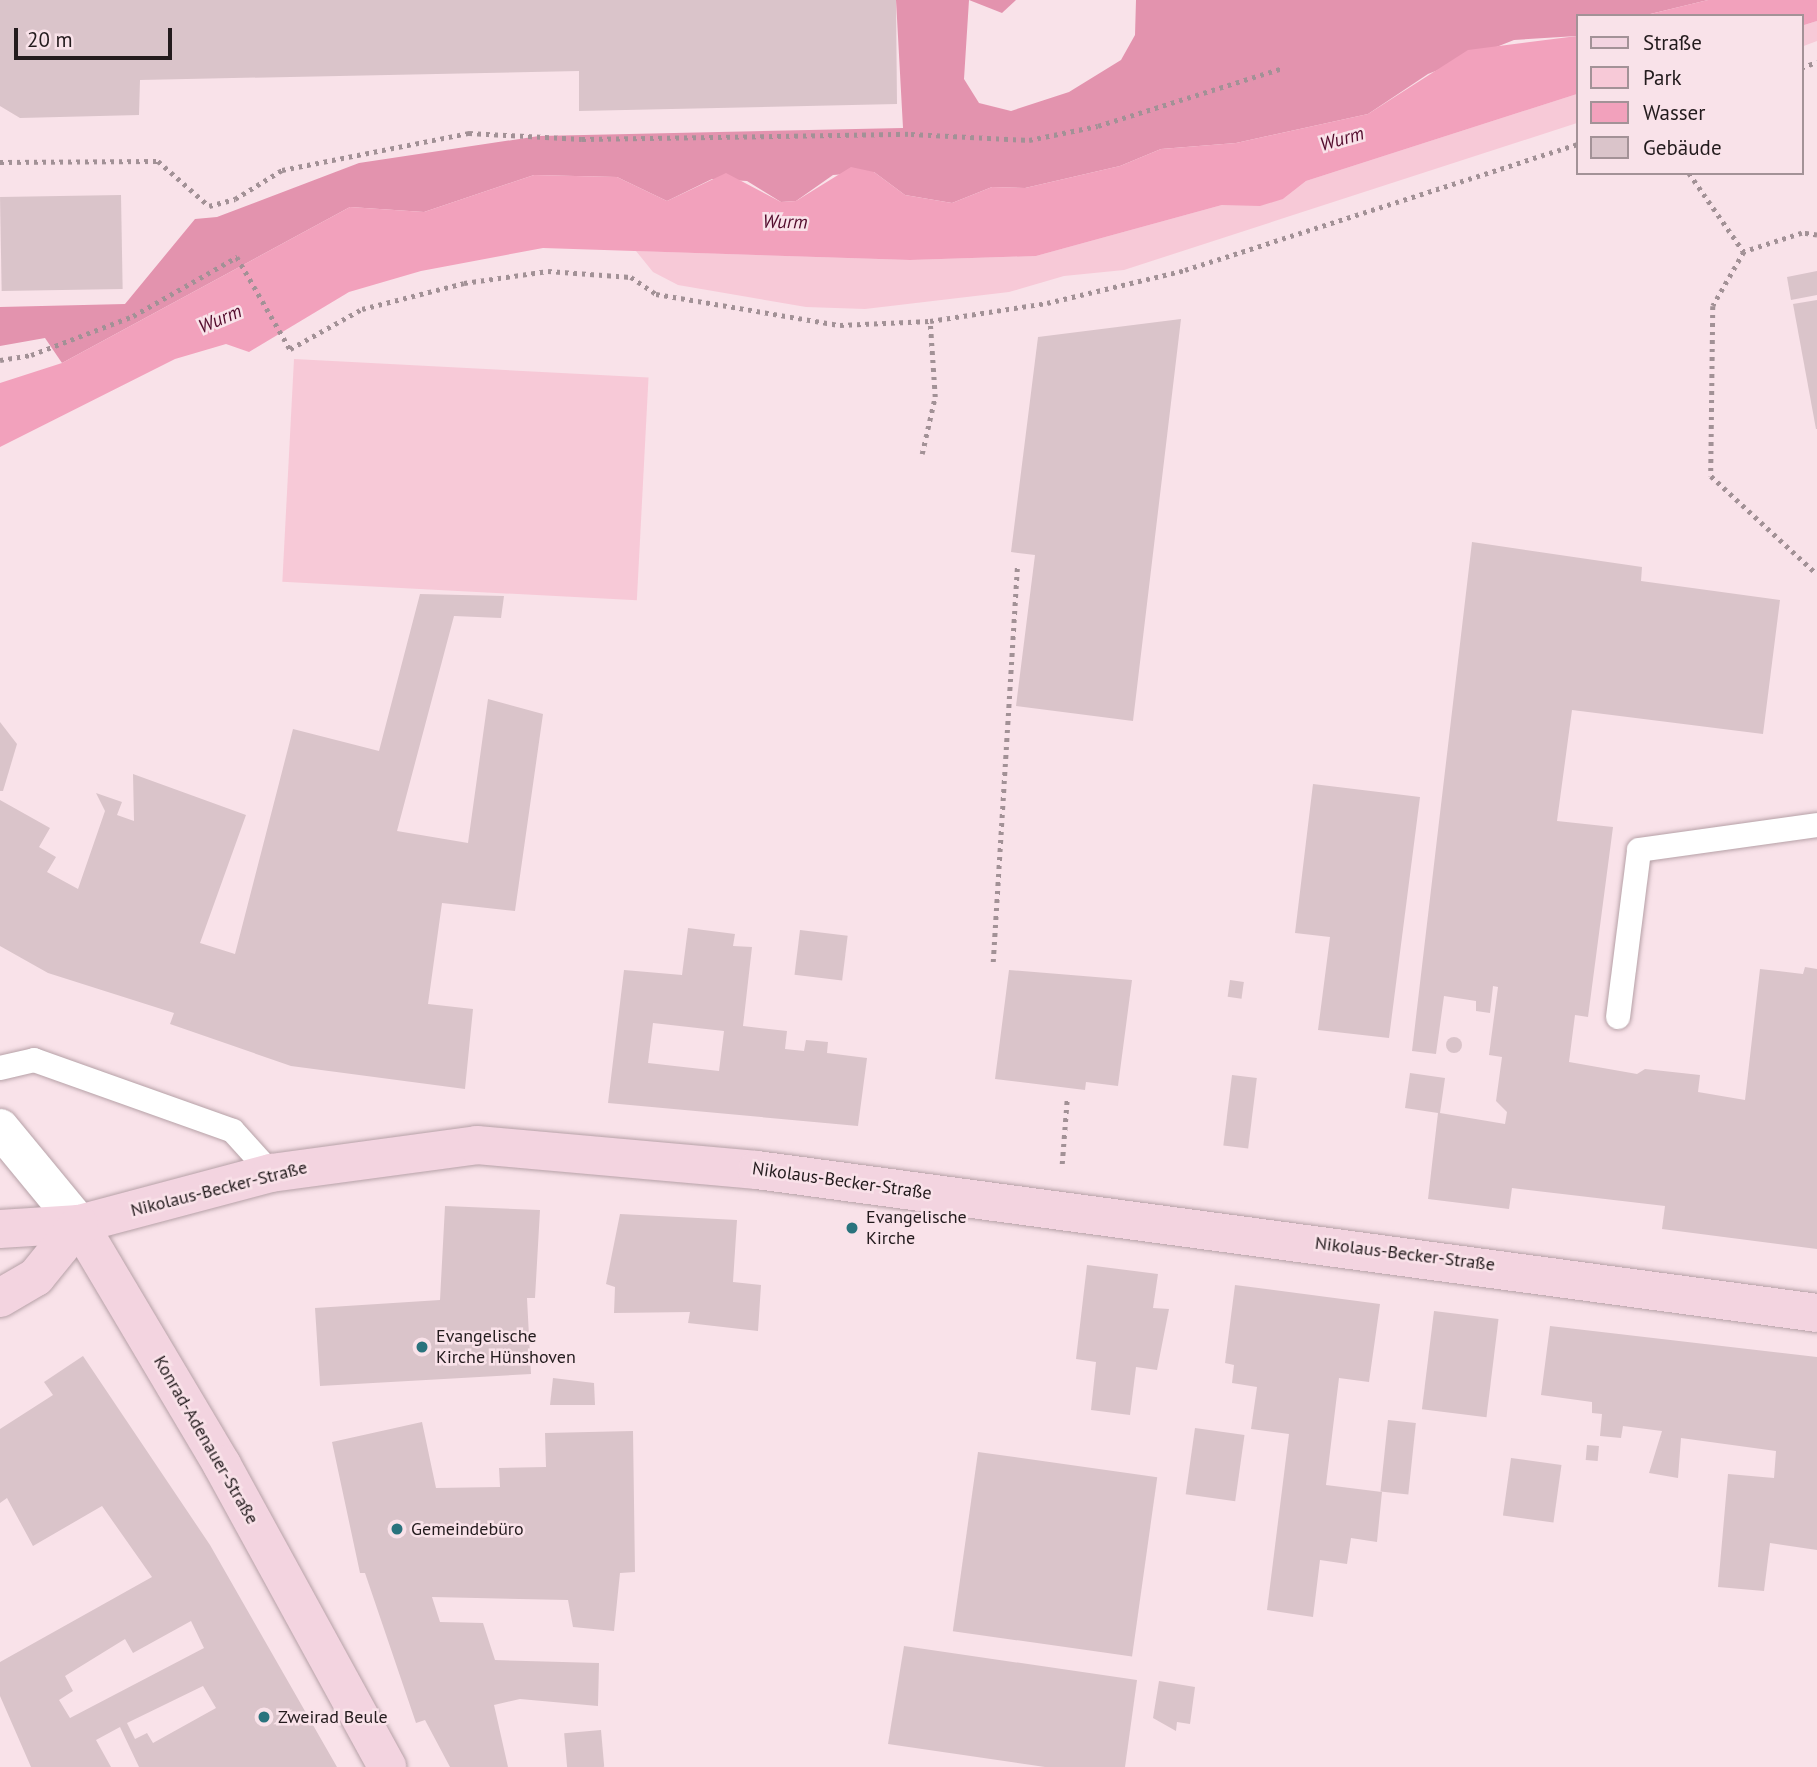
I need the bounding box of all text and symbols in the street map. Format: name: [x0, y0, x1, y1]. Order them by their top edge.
scale bar: [18, 14, 175, 58]
legend: [1576, 14, 1803, 175]
text: 20 m: [27, 26, 73, 53]
text: Straße: [1643, 29, 1702, 56]
text: Park: [1643, 64, 1682, 91]
text: Wasser: [1643, 99, 1705, 126]
water label: Wurm: [1317, 122, 1367, 156]
text: Gebäude: [1643, 134, 1722, 161]
water label: Wurm: [762, 210, 808, 234]
water label: Wurm: [195, 300, 245, 338]
street label: Nikolaus-Becker-Straße: [128, 1157, 310, 1221]
street label: Nikolaus-Becker-Straße: [751, 1158, 933, 1204]
place label: Evangelische Kirche: [866, 1207, 967, 1250]
marker: Evangelische Kirche: [844, 1220, 860, 1236]
street label: Nikolaus-Becker-Straße: [1314, 1232, 1496, 1276]
place label: Evangelische Kirche Hünshoven: [436, 1326, 576, 1368]
marker: Evangelische Kirche Hünshoven: [414, 1339, 430, 1355]
street label: Konrad-Adenauer-Straße: [149, 1352, 263, 1528]
place label: Gemeindebüro: [411, 1518, 524, 1540]
marker: Gemeindebüro: [389, 1521, 405, 1537]
place label: Zweirad Beule: [278, 1706, 388, 1728]
marker: Zweirad Beule: [256, 1709, 272, 1725]

